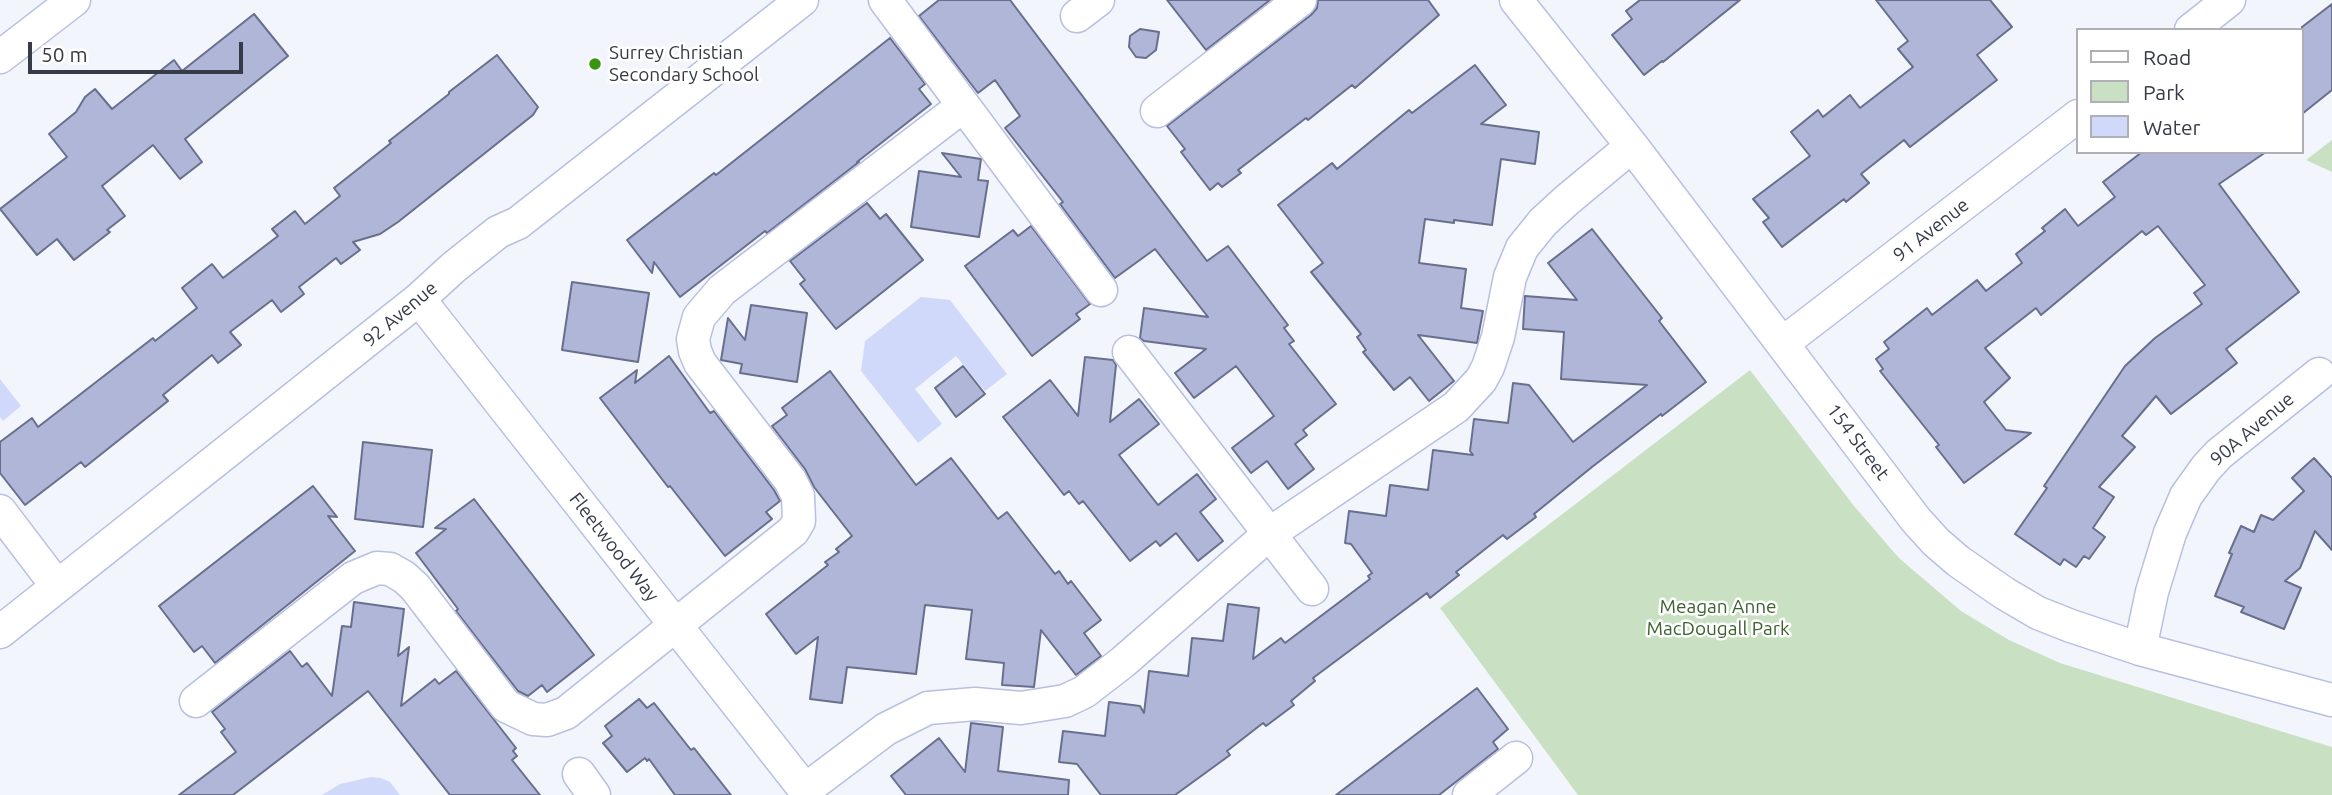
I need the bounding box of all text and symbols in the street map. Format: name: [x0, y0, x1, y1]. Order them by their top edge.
scale bar: [32, 28, 247, 72]
legend: [2076, 28, 2304, 154]
text: 50 m: [41, 42, 88, 66]
place label: Surrey Christian Secondary School: [609, 42, 759, 86]
text: Road: [2143, 45, 2191, 69]
marker: Surrey Christian Secondary School: [587, 56, 603, 72]
text: Park: [2143, 80, 2185, 104]
text: Water: [2143, 115, 2201, 139]
street label: 91 Avenue: [1889, 193, 1973, 267]
street label: 92 Avenue: [358, 276, 442, 352]
street label: 90A Avenue: [2206, 387, 2298, 471]
street label: 154 Street: [1822, 399, 1894, 485]
street label: Fleetwood Way: [564, 488, 664, 606]
park label: Meagan Anne MacDougall Park: [1646, 596, 1790, 640]

